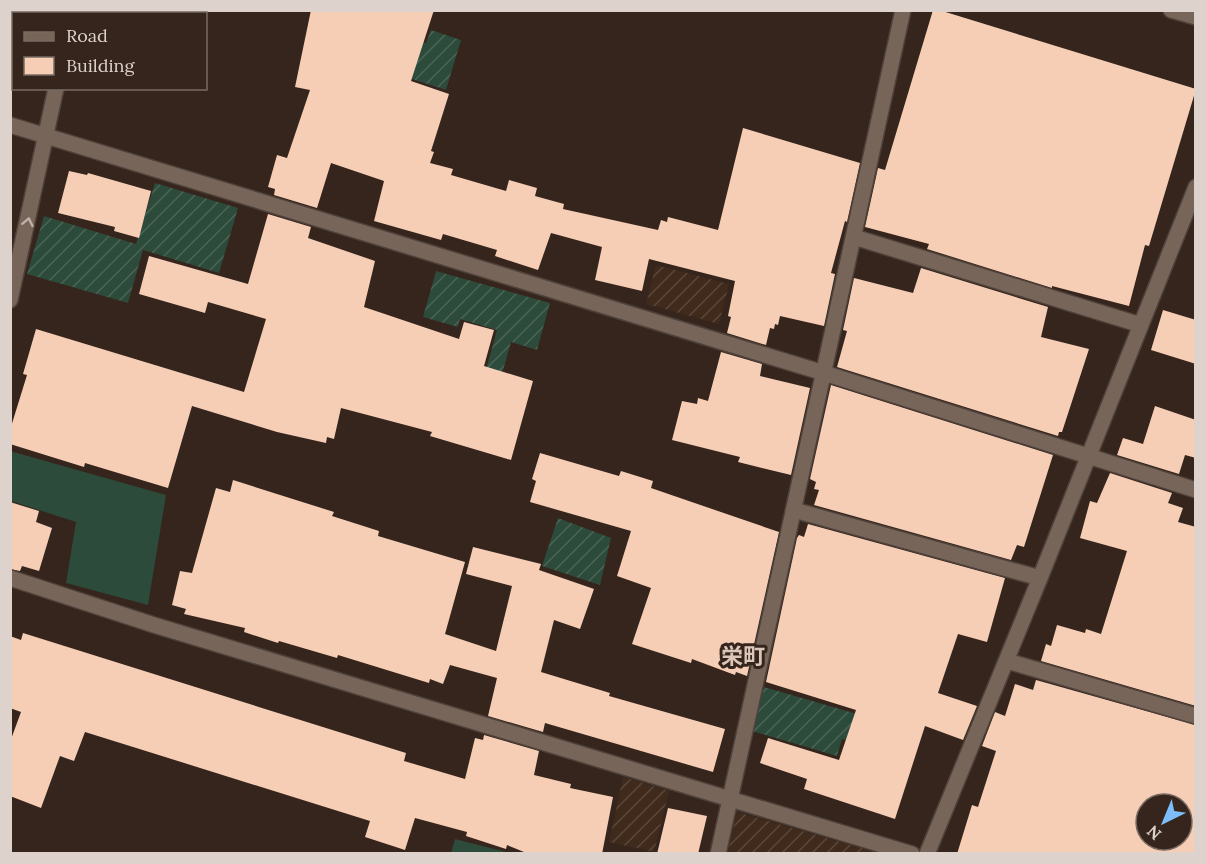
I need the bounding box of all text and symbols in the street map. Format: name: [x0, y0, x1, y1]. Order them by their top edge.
legend: [12, 12, 207, 90]
text: Road: [66, 24, 108, 47]
text: Building: [66, 54, 136, 77]
one-way arrow: [20, 218, 33, 228]
district label: 栄町: [721, 642, 765, 670]
north arrow: [1134, 792, 1194, 852]
text: N: [1142, 821, 1165, 845]

